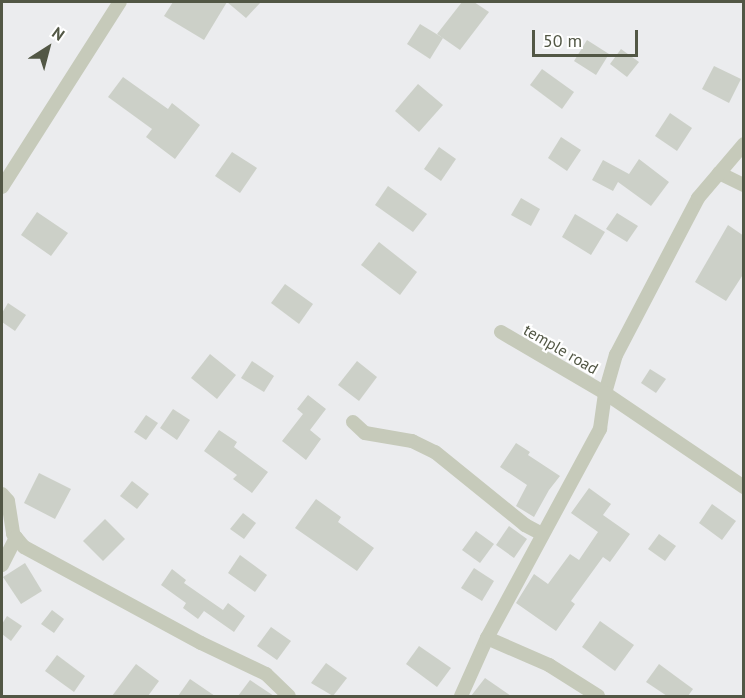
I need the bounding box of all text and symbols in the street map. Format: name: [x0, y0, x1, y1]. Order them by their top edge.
north arrow: [18, 18, 78, 78]
scale bar: [535, 18, 642, 56]
text: N: [48, 22, 69, 45]
text: 50 m: [543, 29, 582, 52]
street label: temple road: [520, 320, 602, 378]

